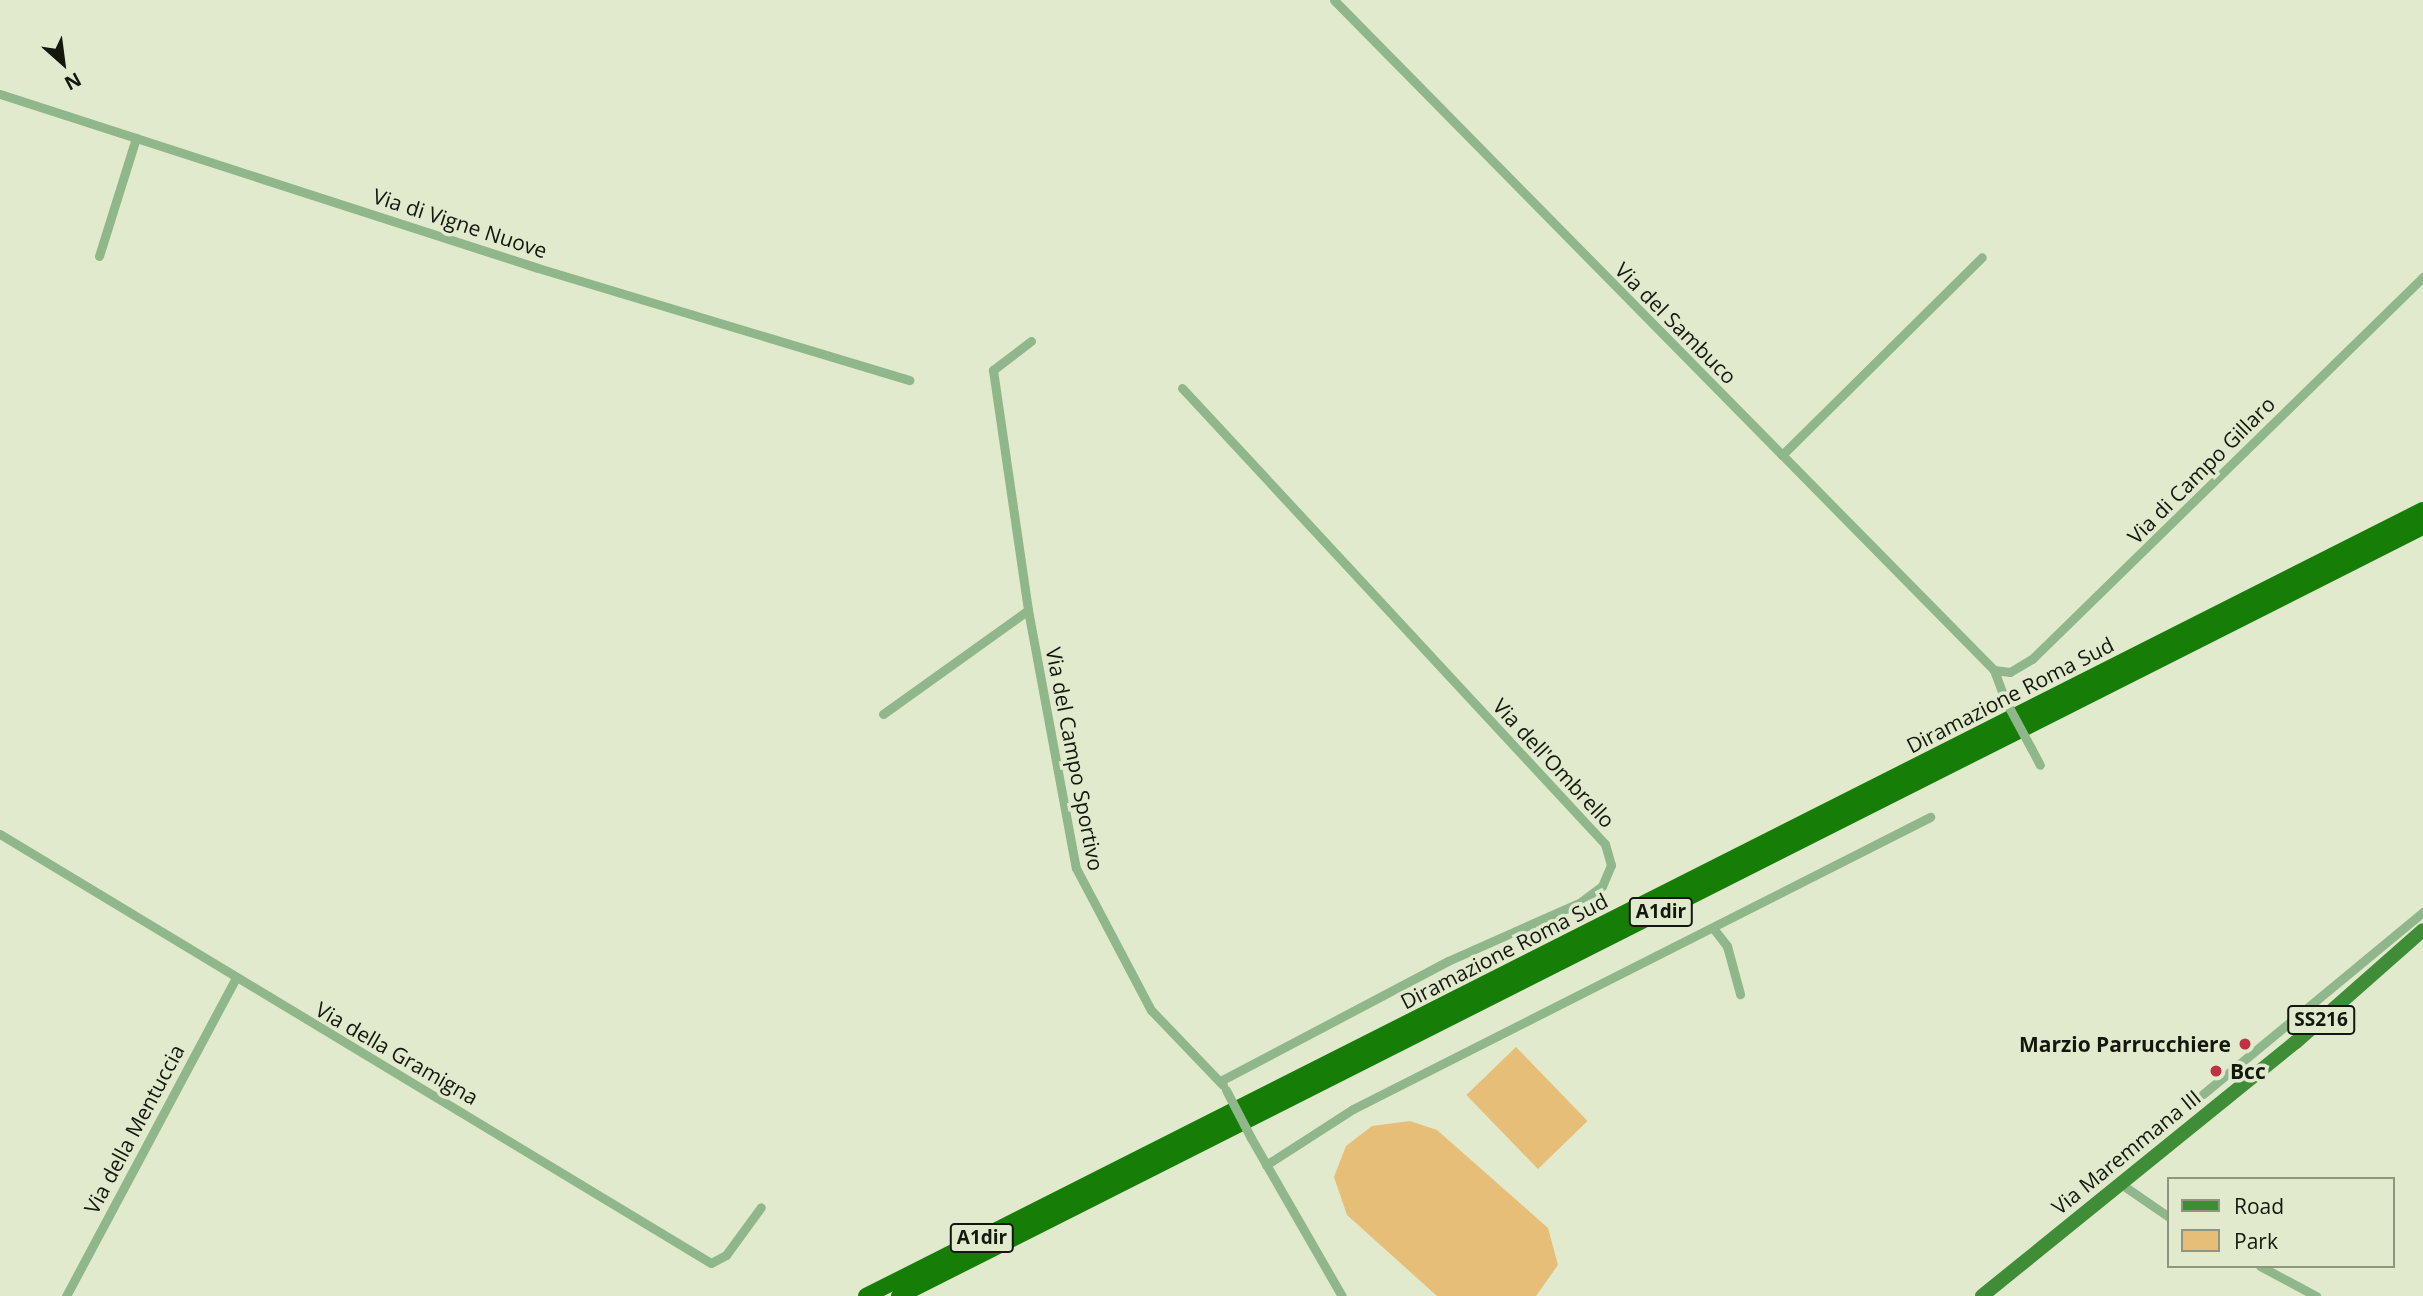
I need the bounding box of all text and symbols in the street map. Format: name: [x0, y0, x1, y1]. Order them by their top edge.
north arrow: [28, 28, 98, 98]
text: N: [60, 66, 86, 97]
street label: Via di Vigne Nuove: [370, 183, 550, 263]
street label: Via del Sambuco: [1610, 257, 1742, 389]
street label: Via di Campo Gillaro: [2122, 391, 2280, 549]
street label: Diramazione Roma Sud: [1902, 632, 2118, 758]
street label: Via del Campo Sportivo: [1041, 645, 1109, 873]
street label: Via dell'Ombrello: [1488, 693, 1620, 833]
street label: Diramazione Roma Sud: [1396, 888, 1612, 1014]
road number: A1dir: [1628, 896, 1694, 928]
street label: Via della Gramigna: [311, 996, 483, 1110]
road number: SS216: [2286, 1004, 2356, 1036]
place label: Marzio Parrucchiere: [2019, 1031, 2231, 1057]
marker: Marzio Parrucchiere: [2237, 1036, 2253, 1052]
street label: Via della Mentuccia: [79, 1040, 189, 1218]
place label: Bcc: [2230, 1058, 2266, 1084]
marker: Bcc: [2208, 1063, 2224, 1079]
street label: Via Maremmana III: [2047, 1084, 2205, 1220]
legend: [2168, 1177, 2395, 1268]
text: Road: [2234, 1192, 2284, 1220]
road number: A1dir: [949, 1222, 1015, 1254]
text: Park: [2234, 1227, 2278, 1255]

